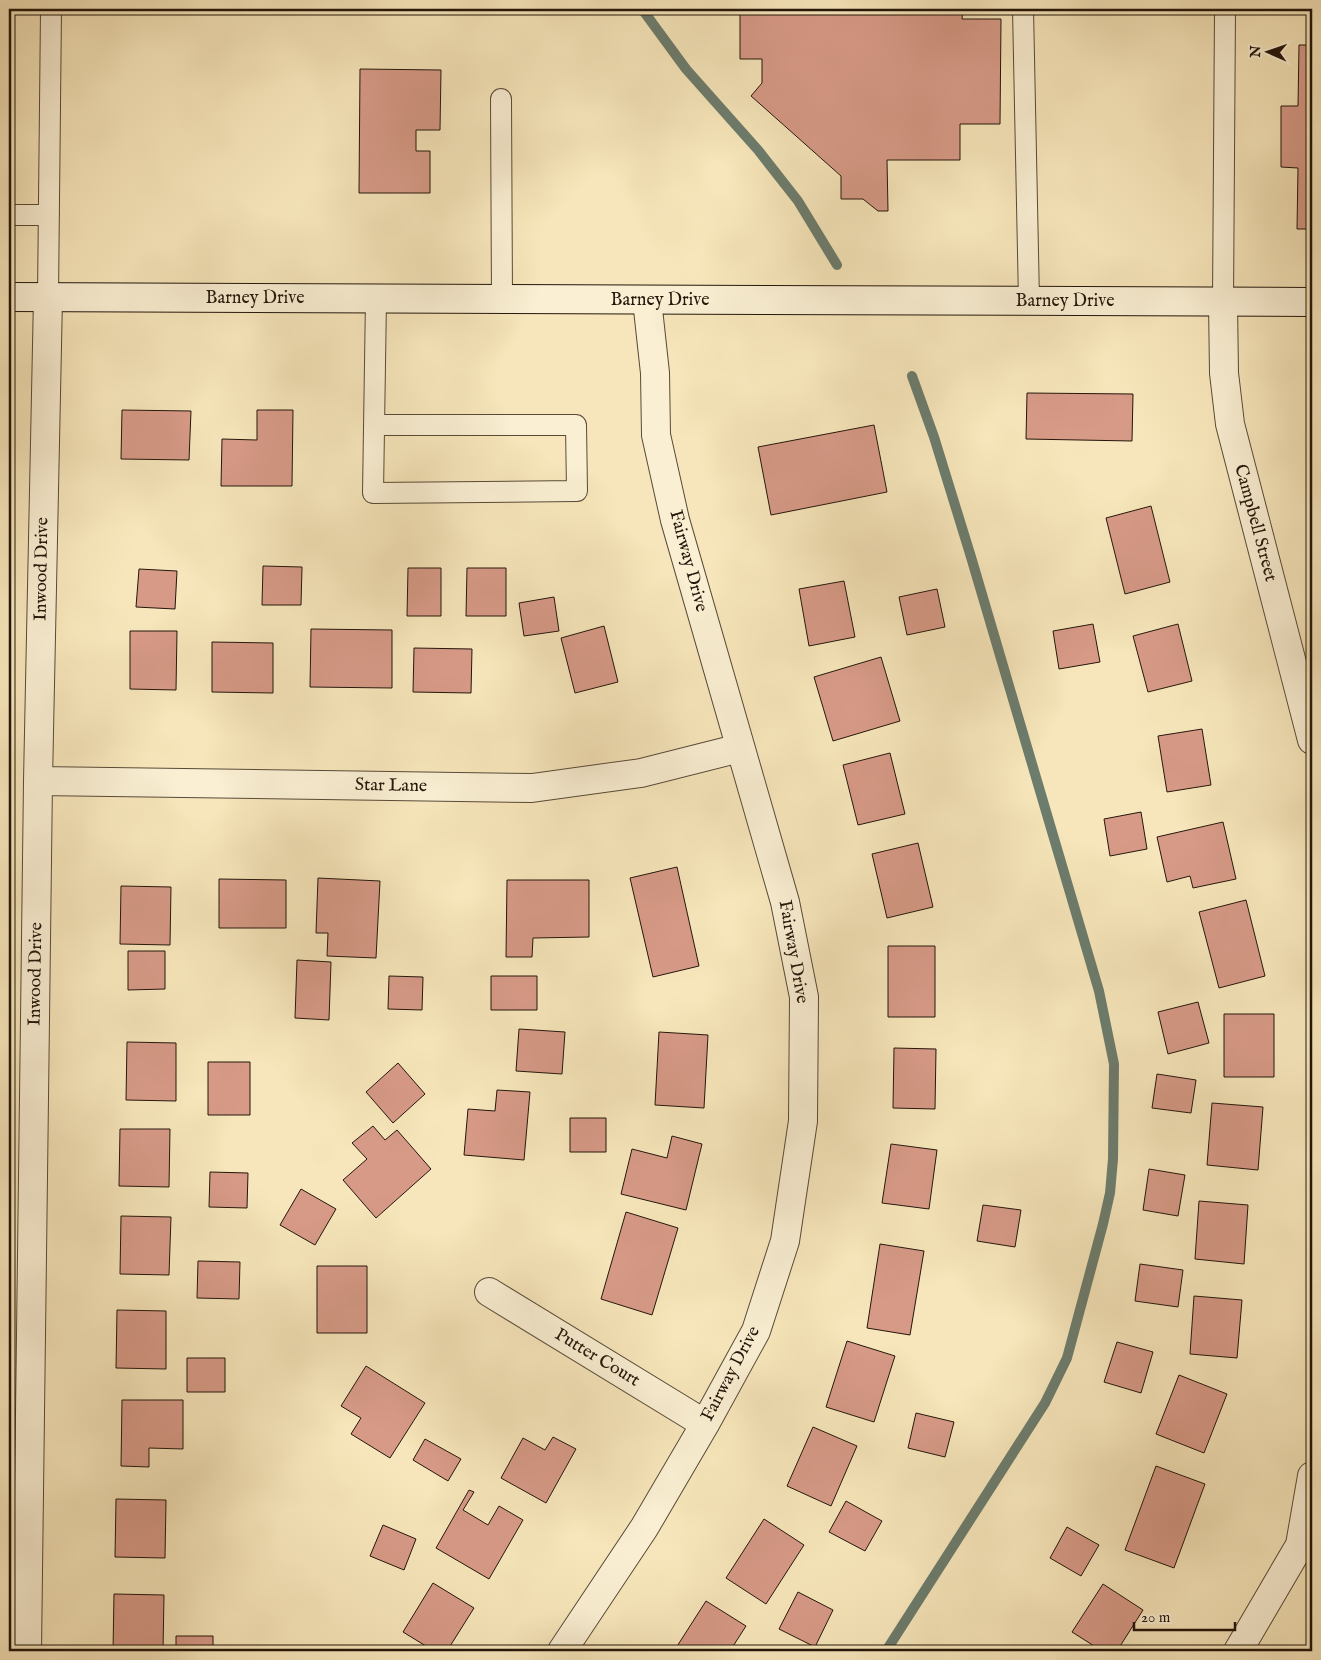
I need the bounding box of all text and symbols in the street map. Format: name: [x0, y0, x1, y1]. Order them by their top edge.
north arrow: [1244, 28, 1294, 78]
text: N: [1247, 45, 1265, 59]
street label: Barney Drive: [206, 287, 304, 310]
street label: Barney Drive: [611, 289, 709, 312]
street label: Barney Drive: [1016, 290, 1114, 313]
street label: Campbell Street: [1228, 462, 1282, 584]
street label: Fairway Drive: [663, 508, 713, 614]
street label: Inwood Drive: [30, 517, 54, 621]
street label: Star Lane: [355, 774, 427, 798]
street label: Fairway Drive: [773, 899, 813, 1005]
street label: Inwood Drive: [24, 922, 48, 1026]
street label: Fairway Drive: [696, 1322, 766, 1426]
street label: Putter Court: [550, 1324, 644, 1392]
scale bar: [1134, 1600, 1235, 1632]
text: 20 m: [1141, 1608, 1171, 1627]

